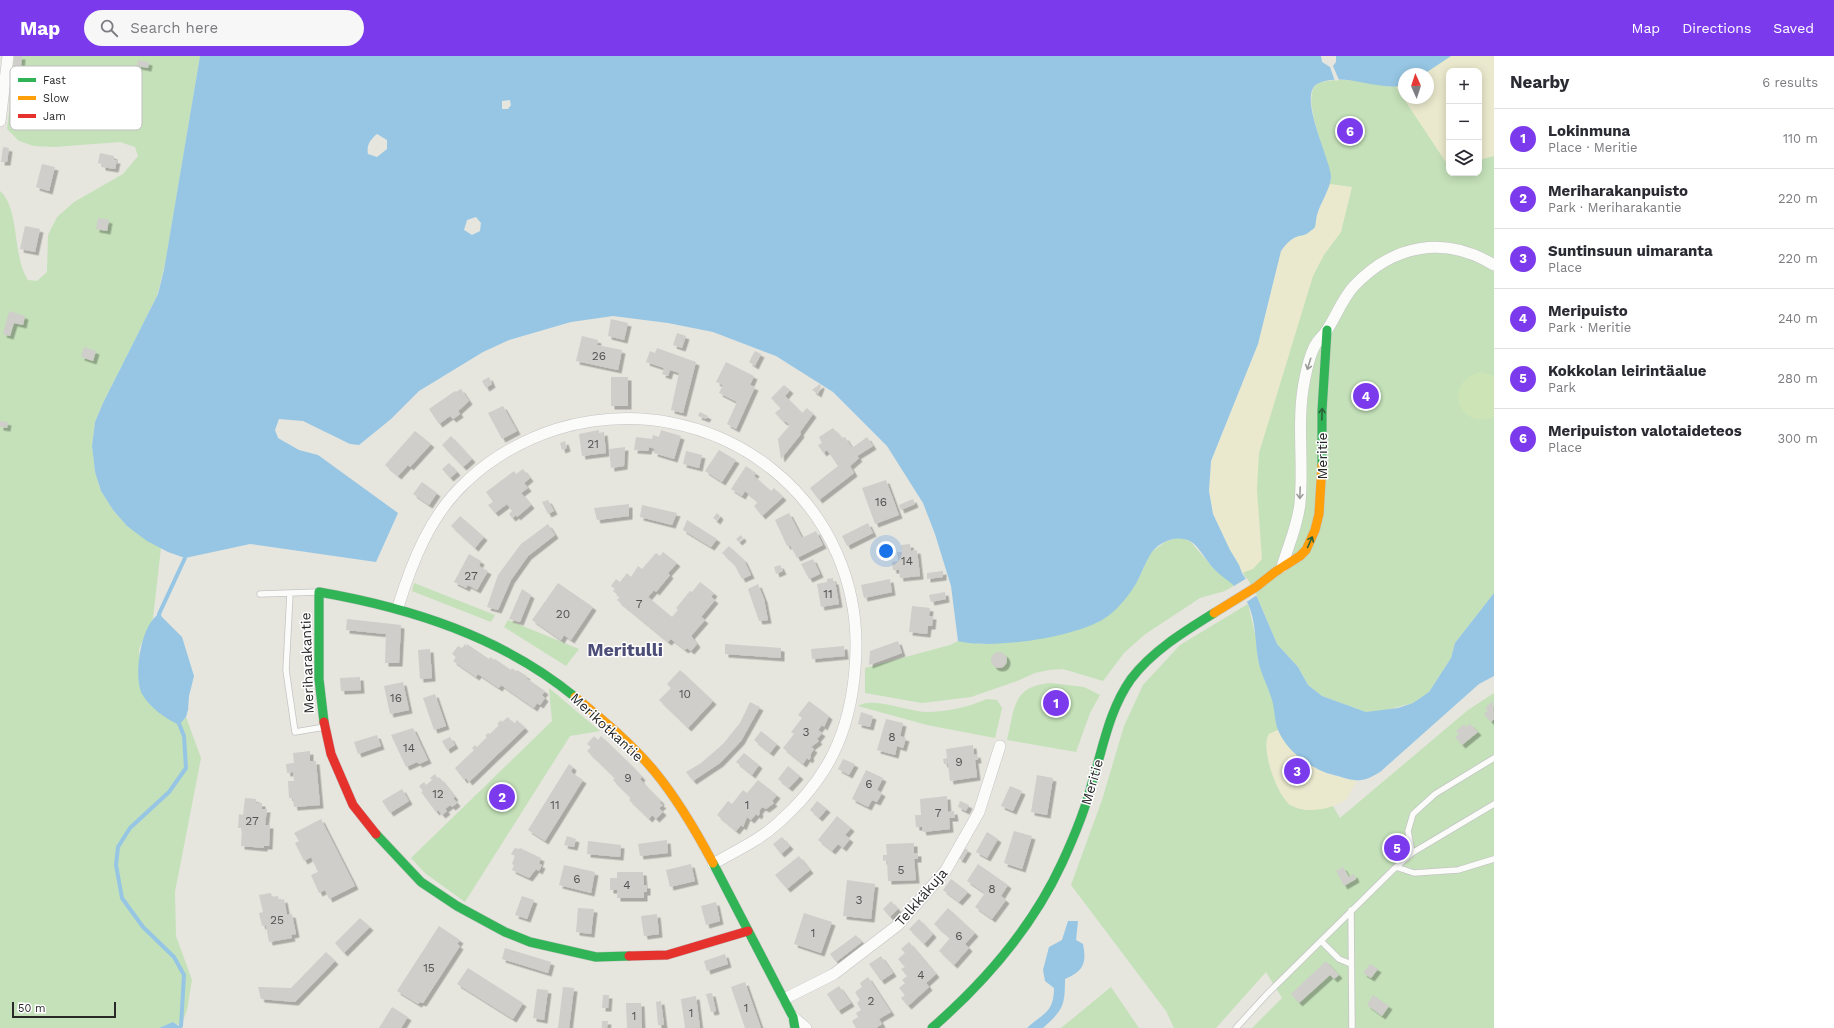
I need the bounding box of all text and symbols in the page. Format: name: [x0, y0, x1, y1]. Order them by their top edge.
search box: [84, 10, 364, 46]
text: Map: [20, 17, 60, 40]
icon: search: [98, 17, 120, 39]
text: Search here: [130, 19, 218, 37]
text: Map: [1632, 20, 1660, 36]
text: Directions: [1682, 20, 1751, 36]
text: Saved: [1773, 20, 1814, 36]
legend: [10, 66, 142, 130]
north arrow: [1398, 68, 1434, 104]
map controls: [1446, 68, 1482, 176]
button: +: [1446, 68, 1482, 104]
text: Nearby: [1510, 72, 1569, 92]
text: Fast: [43, 74, 66, 87]
text: 6 results: [1762, 75, 1818, 90]
text: Slow: [43, 92, 69, 105]
button: −: [1446, 104, 1482, 140]
text: Jam: [43, 110, 66, 123]
pin: 6: [1337, 116, 1363, 146]
text: Lokinmuna: [1548, 122, 1630, 140]
text: 1: [1520, 131, 1526, 146]
text: 110 m: [1783, 131, 1818, 146]
button: layers: [1446, 140, 1482, 176]
text: Place · Meritie: [1548, 140, 1638, 155]
text: Meriharakanpuisto: [1548, 182, 1688, 200]
text: 2: [1519, 191, 1527, 206]
text: 220 m: [1778, 191, 1818, 206]
text: Park · Meriharakantie: [1548, 200, 1682, 215]
text: Suntinsuun uimaranta: [1548, 242, 1713, 260]
text: 3: [1519, 251, 1527, 266]
text: 220 m: [1778, 251, 1818, 266]
text: Place: [1548, 260, 1582, 275]
text: Meripuisto: [1548, 302, 1628, 320]
text: 4: [1519, 311, 1527, 326]
text: 240 m: [1778, 311, 1818, 326]
text: Park · Meritie: [1548, 320, 1631, 335]
house number: 26: [592, 349, 606, 363]
one-way arrow: [1305, 357, 1312, 370]
text: Kokkolan leirintäalue: [1548, 362, 1707, 380]
text: 5: [1519, 371, 1527, 386]
text: 280 m: [1778, 371, 1818, 386]
text: Park: [1548, 380, 1576, 395]
pin: 4: [1353, 381, 1379, 411]
one-way arrow: [1319, 408, 1326, 421]
text: Meripuiston valotaideteos: [1548, 422, 1742, 440]
text: 6: [1519, 431, 1527, 446]
text: 300 m: [1777, 431, 1818, 446]
street label: Meritie: [1314, 432, 1330, 480]
house number: 21: [587, 437, 599, 451]
text: Place: [1548, 440, 1582, 455]
one-way arrow: [1297, 486, 1304, 499]
house number: 16: [875, 495, 887, 509]
one-way arrow: [1307, 536, 1314, 548]
your location: [876, 541, 896, 561]
house number: 14: [901, 554, 913, 568]
house number: 27: [464, 569, 478, 583]
house number: 11: [823, 587, 833, 601]
house number: 7: [636, 597, 643, 611]
house number: 20: [556, 607, 570, 621]
street label: Meriharakantie: [297, 612, 317, 714]
district label: Meritulli: [587, 639, 663, 660]
house number: 10: [679, 687, 691, 701]
pin: 1: [1043, 688, 1069, 718]
street label: Merikotkantie: [567, 689, 647, 765]
house number: 16: [390, 691, 402, 705]
house number: 3: [803, 725, 810, 739]
house number: 8: [888, 730, 896, 744]
house number: 14: [403, 741, 415, 755]
house number: 9: [955, 755, 963, 769]
pin: 3: [1284, 756, 1310, 786]
street label: Meritie: [1078, 757, 1106, 807]
house number: 9: [624, 771, 632, 785]
house number: 6: [865, 777, 873, 791]
pin: 2: [489, 782, 515, 812]
house number: 12: [432, 787, 444, 801]
house number: 11: [550, 798, 560, 812]
house number: 1: [745, 798, 749, 812]
house number: 7: [935, 806, 942, 820]
house number: 27: [245, 814, 259, 828]
pin: 5: [1384, 833, 1410, 863]
house number: 5: [898, 863, 905, 877]
street label: Telkkäkuja: [892, 865, 950, 929]
house number: 6: [573, 872, 581, 886]
house number: 4: [623, 878, 631, 892]
house number: 8: [988, 882, 996, 896]
house number: 3: [856, 893, 863, 907]
house number: 25: [270, 913, 284, 927]
house number: 1: [811, 926, 815, 940]
house number: 6: [955, 929, 963, 943]
house number: 15: [423, 961, 435, 975]
house number: 4: [917, 968, 925, 982]
house number: 2: [868, 994, 875, 1008]
scale bar: [12, 1000, 116, 1019]
house number: 1: [744, 1001, 748, 1015]
text: 50 m: [18, 1002, 45, 1015]
house number: 1: [689, 1006, 693, 1020]
house number: 1: [632, 1009, 636, 1023]

